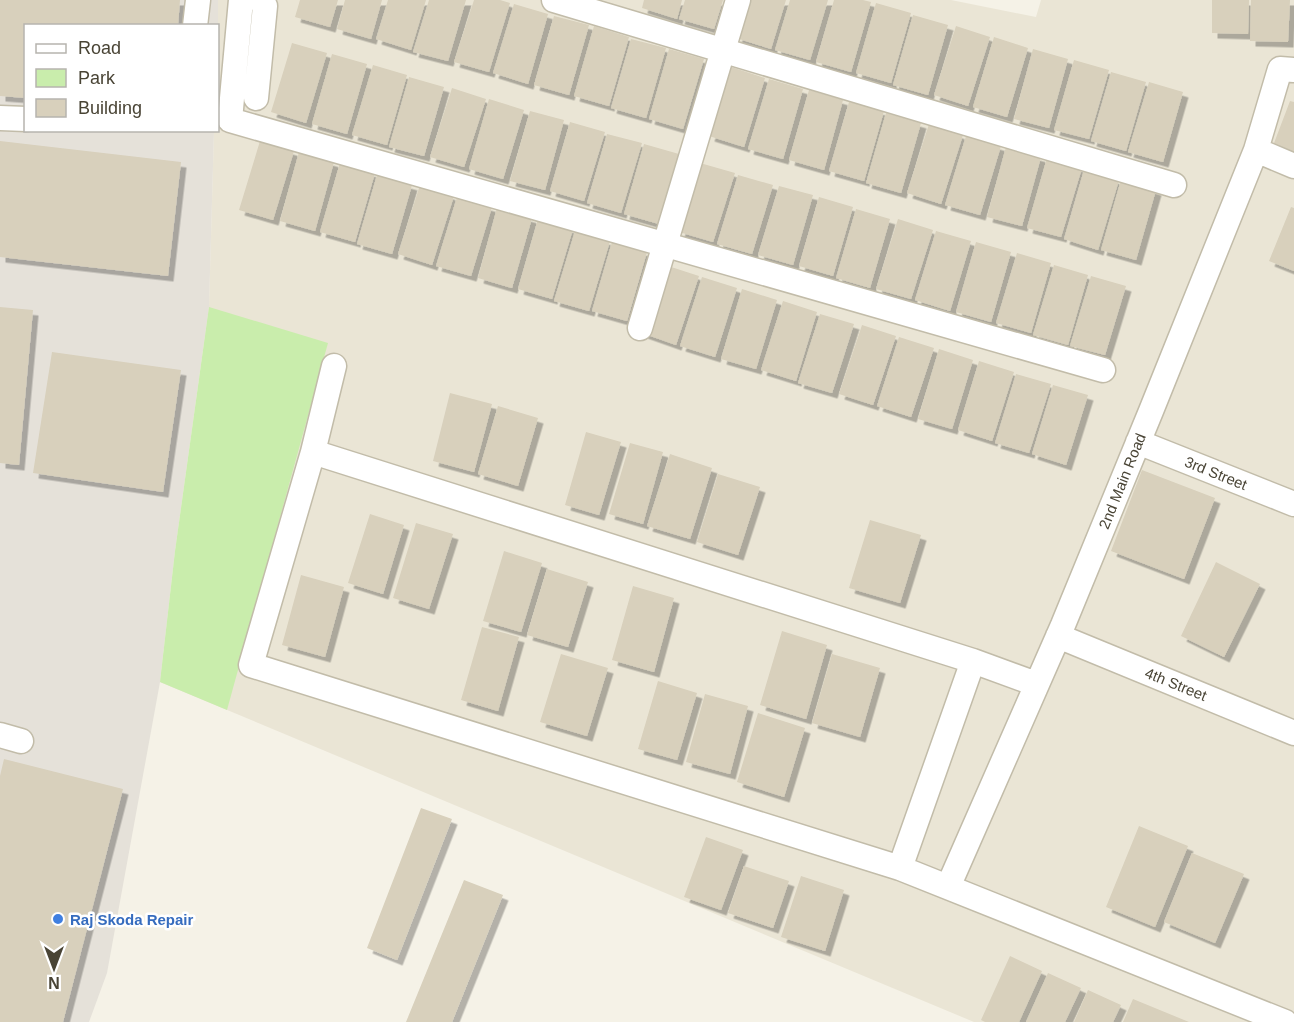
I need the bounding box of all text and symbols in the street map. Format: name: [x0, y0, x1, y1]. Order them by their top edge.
legend: [24, 24, 219, 132]
text: Road: [78, 38, 121, 58]
text: Park: [78, 68, 116, 88]
text: Building: [78, 98, 142, 118]
street label: 2nd Main Road: [1095, 431, 1149, 531]
street label: 3rd Street: [1182, 453, 1250, 494]
street label: 4th Street: [1143, 664, 1210, 704]
place label: Raj Skoda Repair: [70, 911, 194, 928]
marker: Raj Skoda Repair: [51, 912, 65, 926]
north arrow: [24, 938, 84, 998]
text: N: [48, 974, 60, 991]

